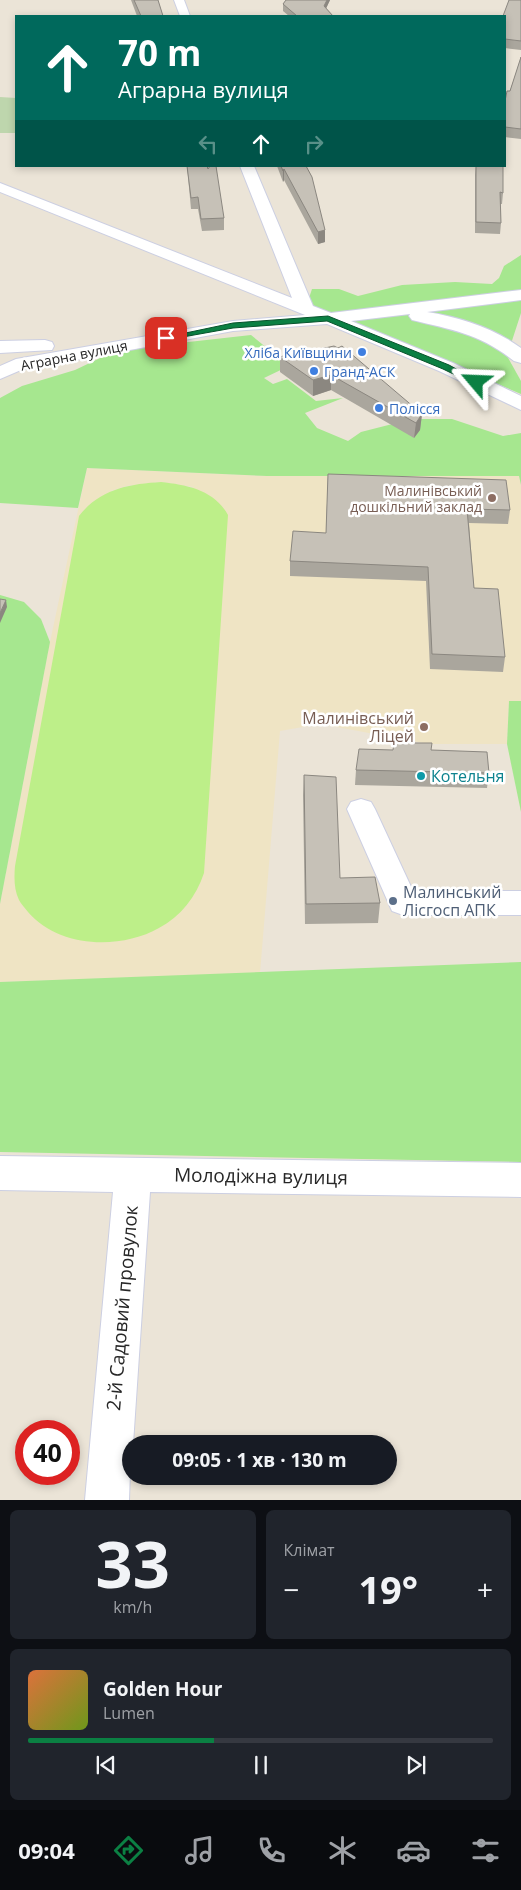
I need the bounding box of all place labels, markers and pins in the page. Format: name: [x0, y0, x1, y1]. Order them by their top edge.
pin: [145, 317, 187, 359]
place label: Хліба Київщини: [244, 343, 352, 362]
marker: Хліба Київщини: [356, 346, 368, 358]
place label: Гранд-АСК: [324, 362, 396, 381]
marker: Гранд-АСК: [308, 365, 320, 377]
place label: Полісся: [389, 399, 440, 418]
marker: Полісся: [373, 402, 385, 414]
place label: Малинівський дошкільний заклад: [350, 481, 482, 516]
marker: Малинівський дошкільний заклад: [486, 492, 498, 504]
place label: Малинівський Ліцей: [302, 707, 414, 747]
marker: Малинівський Ліцей: [418, 721, 430, 733]
place label: Котельня: [431, 765, 504, 787]
marker: Котельня: [415, 770, 427, 782]
place label: Малинський Лісгосп АПК: [403, 881, 501, 921]
marker: Малинський Лісгосп АПК: [387, 895, 399, 907]

